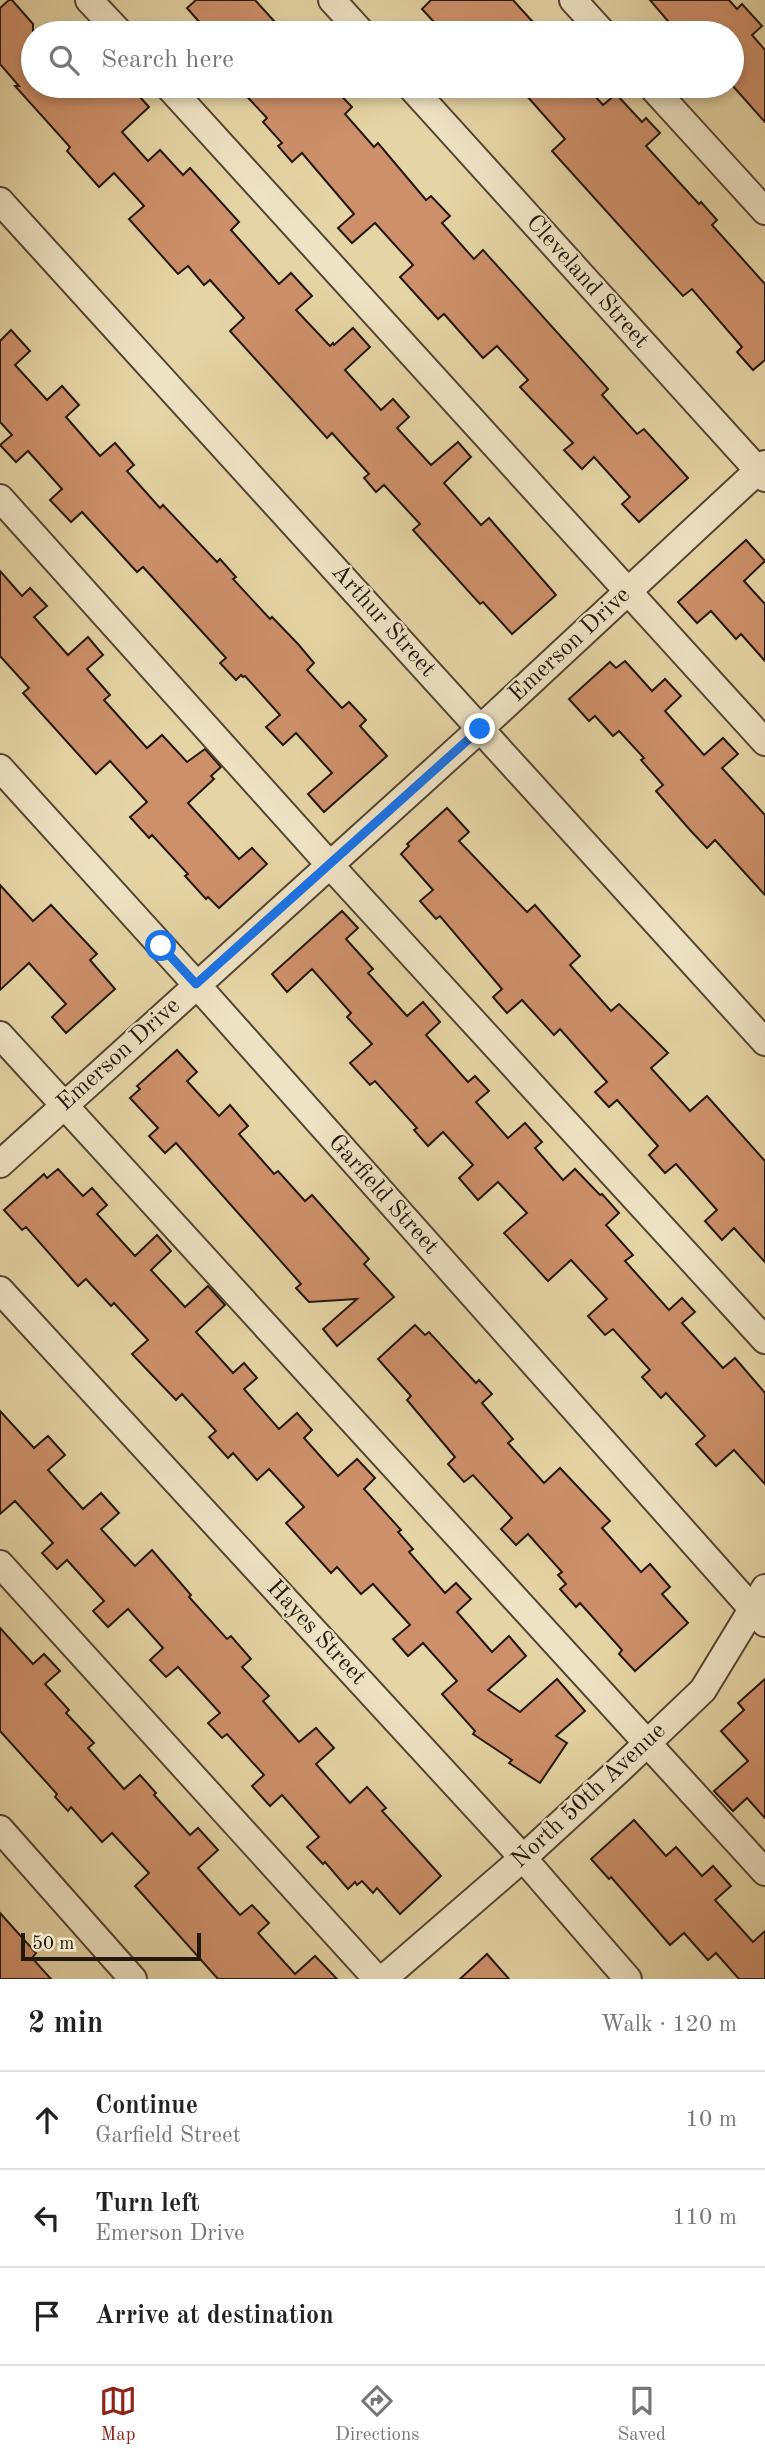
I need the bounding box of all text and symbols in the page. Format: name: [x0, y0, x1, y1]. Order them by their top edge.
search box: [21, 21, 744, 98]
icon: search: [45, 41, 83, 79]
text: Search here: [101, 47, 234, 73]
street label: Cleveland Street: [521, 211, 653, 353]
street label: Arthur Street: [326, 560, 440, 682]
street label: Emerson Drive: [505, 583, 635, 707]
route end: [464, 713, 495, 744]
route start: [145, 930, 176, 961]
street label: Emerson Drive: [53, 994, 185, 1116]
street label: Garfield Street: [323, 1130, 443, 1260]
street label: Hayes Street: [262, 1576, 370, 1690]
street label: North 50th Avenue: [507, 1719, 671, 1873]
scale bar: [21, 1930, 201, 1962]
text: 50 m: [32, 1935, 74, 1954]
text: 2 min: [28, 2009, 103, 2039]
text: Walk · 120 m: [601, 2013, 737, 2036]
text: Continue: [95, 2093, 198, 2119]
icon: ahead: [28, 2101, 66, 2139]
text: 10 m: [686, 2108, 737, 2131]
text: Garfield Street: [95, 2124, 241, 2147]
text: Turn left: [95, 2191, 200, 2217]
icon: left: [28, 2199, 66, 2237]
text: 110 m: [672, 2206, 737, 2229]
text: Emerson Drive: [95, 2222, 245, 2245]
icon: arrive: [28, 2297, 66, 2335]
text: Arrive at destination: [95, 2303, 334, 2329]
tab: Map: [99, 2382, 137, 2447]
tab: Directions: [335, 2382, 420, 2447]
tab: Saved: [618, 2382, 666, 2447]

